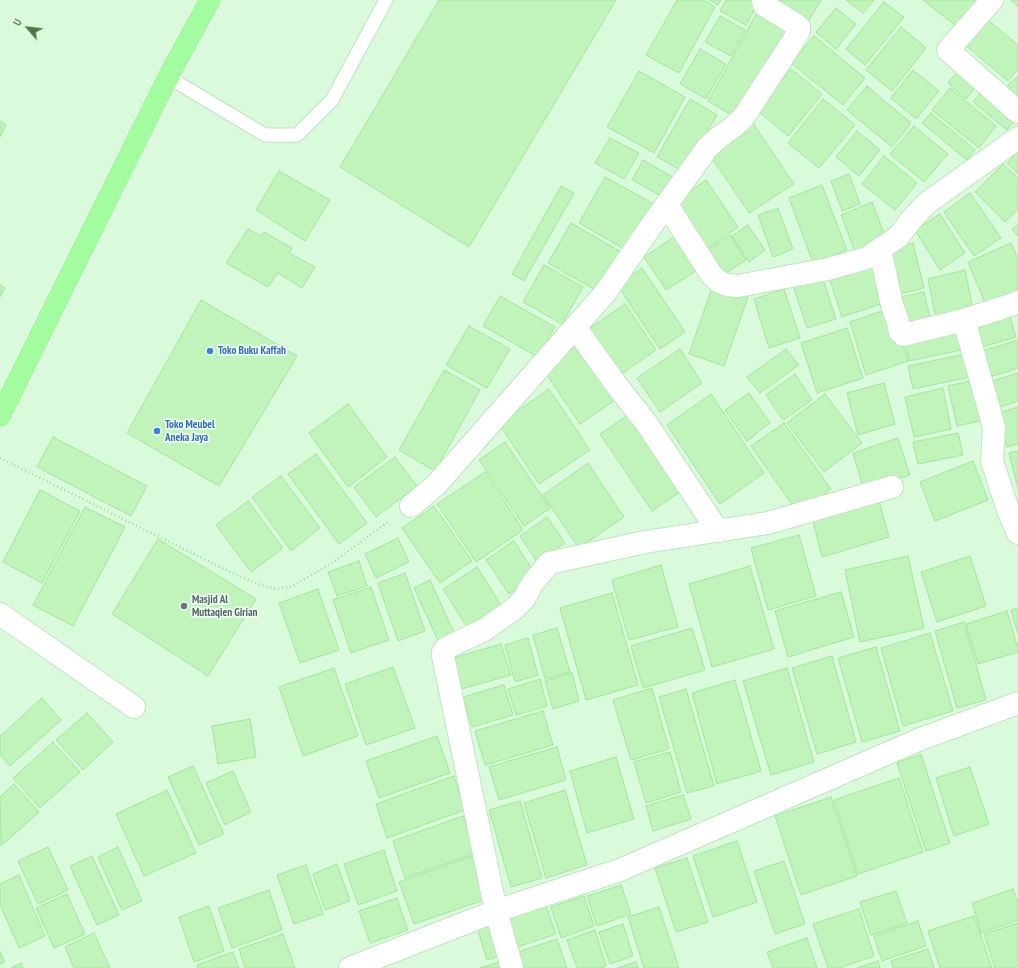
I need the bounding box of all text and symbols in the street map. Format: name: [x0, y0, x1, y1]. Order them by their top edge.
north arrow: [8, 8, 48, 48]
text: U: [10, 17, 25, 28]
place label: Toko Buku Kaffah: [218, 344, 286, 358]
marker: Toko Buku Kaffah: [205, 346, 215, 356]
place label: Toko Meubel Aneka Jaya: [165, 418, 215, 444]
marker: Toko Meubel Aneka Jaya: [152, 426, 162, 436]
place label: Masjid Al Muttaqien Girian: [192, 593, 258, 619]
marker: Masjid Al Muttaqien Girian: [179, 601, 189, 611]

